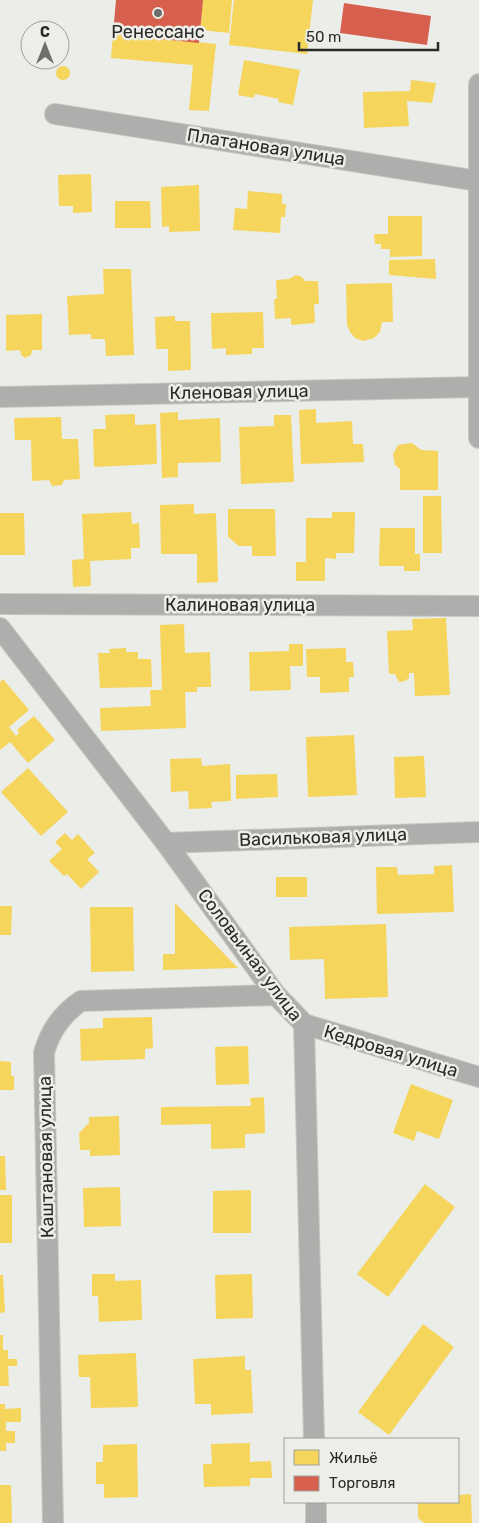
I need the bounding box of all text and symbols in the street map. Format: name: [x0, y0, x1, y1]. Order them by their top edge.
marker: Ренессанс: [152, 7, 164, 19]
north arrow: [20, 20, 70, 70]
scale bar: [299, 20, 438, 52]
place label: Ренессанс: [111, 21, 205, 43]
text: С: [40, 24, 50, 41]
text: 50 m: [306, 28, 341, 46]
street label: Платановая улица: [185, 124, 347, 170]
street label: Кленовая улица: [169, 380, 309, 404]
street label: Калиновая улица: [165, 594, 315, 616]
street label: Васильковая улица: [239, 823, 407, 851]
street label: Соловьиная улица: [193, 885, 307, 1025]
street label: Кедровая улица: [321, 1020, 461, 1082]
street label: Каштановая улица: [34, 1076, 58, 1238]
legend: [284, 1438, 459, 1503]
text: Жильё: [329, 1449, 378, 1467]
text: Торговля: [329, 1474, 395, 1492]

